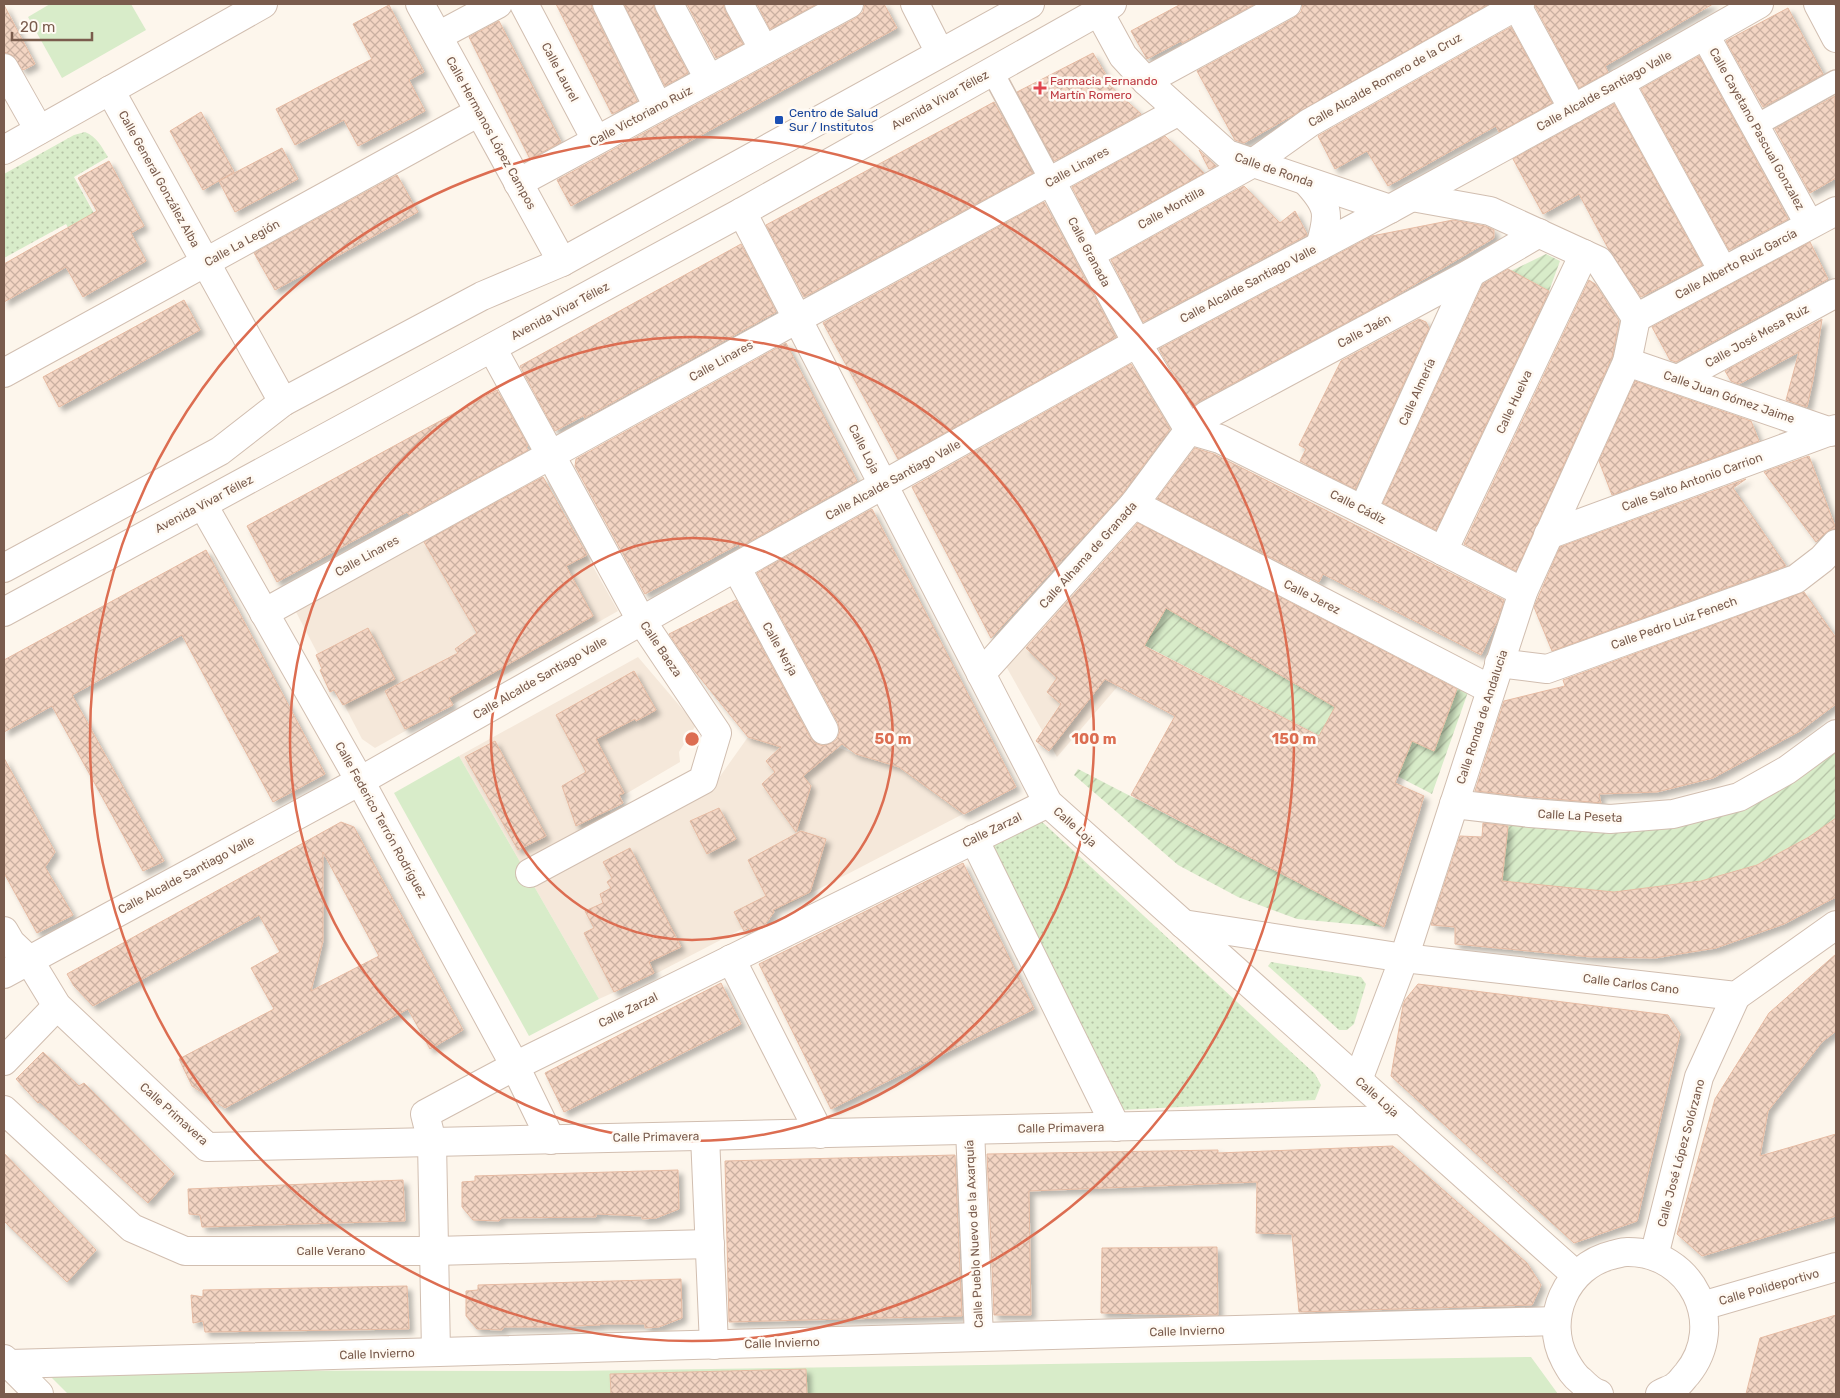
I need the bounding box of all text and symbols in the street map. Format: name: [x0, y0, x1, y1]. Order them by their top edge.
scale bar: [12, 10, 92, 42]
text: 20 m: [20, 18, 55, 36]
street label: Calle Alcalde Romero de la Cruz: [1306, 30, 1464, 130]
street label: Calle Laurel: [539, 40, 581, 104]
street label: Calle Cayetano Pascual Gonzalez: [1706, 45, 1808, 213]
street label: Calle Alcalde Santiago Valle: [1534, 48, 1674, 134]
street label: Calle Hermanos López Campos: [443, 54, 539, 212]
street label: Avenida Vivar Téllez: [889, 67, 991, 133]
place label: Farmacia Fernando Martín Romero: [1050, 74, 1158, 102]
marker: Farmacia Fernando Martín Romero: [1034, 82, 1046, 94]
street label: Calle Victoriano Ruiz: [587, 83, 695, 149]
place label: Centro de Salud Sur / Institutos: [789, 106, 878, 134]
street label: Calle General González Alba: [116, 108, 202, 250]
marker: Centro de Salud Sur / Institutos: [773, 114, 785, 126]
street label: Calle Linares: [1043, 144, 1111, 190]
street label: Calle de Ronda: [1233, 150, 1315, 190]
street label: Calle Montilla: [1135, 184, 1207, 232]
street label: Calle Granada: [1065, 215, 1113, 289]
street label: Calle La Legión: [202, 217, 282, 269]
street label: Calle Alberto Ruiz García: [1673, 226, 1799, 302]
street label: Calle Alcalde Santiago Valle: [1178, 242, 1319, 326]
street label: Avenida Vivar Téllez: [508, 279, 612, 343]
street label: Calle José Mesa Ruiz: [1703, 302, 1811, 370]
street label: Calle Jaén: [1335, 311, 1393, 351]
street label: Calle Linares: [687, 338, 755, 384]
street label: Calle Almería: [1396, 356, 1438, 428]
street label: Calle Huelva: [1493, 368, 1535, 436]
street label: Calle Juan Gómez Jaime: [1662, 368, 1797, 426]
street label: Calle Loja: [846, 422, 882, 476]
street label: Calle Alcalde Santiago Valle: [823, 437, 963, 523]
street label: Calle Salto Antonio Carrion: [1620, 450, 1764, 514]
street label: Avenida Vivar Téllez: [152, 472, 256, 536]
street label: Calle Cádiz: [1328, 487, 1388, 527]
street label: Calle Alhama de Granada: [1036, 499, 1140, 611]
street label: Calle Linares: [333, 533, 401, 579]
street label: Calle Jerez: [1281, 577, 1343, 617]
street label: Calle Pedro Luiz Fenech: [1609, 594, 1739, 652]
street label: Calle Baeza: [637, 618, 685, 680]
street label: Calle Nerja: [759, 620, 801, 678]
street label: Calle Alcalde Santiago Valle: [471, 634, 610, 722]
street label: Calle Ronda de Andalucia: [1454, 648, 1510, 786]
centre of rings: [683, 730, 701, 748]
text: 50 m: [875, 730, 911, 748]
text: 100 m: [1072, 730, 1116, 748]
text: 150 m: [1272, 730, 1316, 748]
street label: Calle Federico Terrón Rodríguez: [332, 740, 430, 900]
street label: Calle Loja: [1051, 804, 1099, 850]
street label: Calle La Peseta: [1537, 807, 1623, 825]
street label: Calle Zarzal: [960, 810, 1024, 850]
street label: Calle Alcalde Santiago Valle: [116, 833, 257, 917]
street label: Calle Carlos Cano: [1582, 971, 1680, 997]
street label: Calle Zarzal: [596, 990, 660, 1030]
street label: Calle Loja: [1353, 1074, 1401, 1120]
street label: Calle José López Solórzano: [1655, 1077, 1708, 1228]
street label: Calle Primavera: [137, 1080, 211, 1148]
street label: Calle Primavera: [1018, 1120, 1104, 1136]
street label: Calle Primavera: [613, 1129, 699, 1145]
street label: Calle Pueblo Nuevo de la Axarquía: [962, 1140, 986, 1328]
street label: Calle Verano: [297, 1244, 366, 1258]
street label: Calle Polideportivo: [1717, 1266, 1821, 1308]
street label: Calle Invierno: [1149, 1323, 1225, 1339]
street label: Calle Invierno: [744, 1335, 820, 1351]
street label: Calle Invierno: [339, 1346, 415, 1362]

